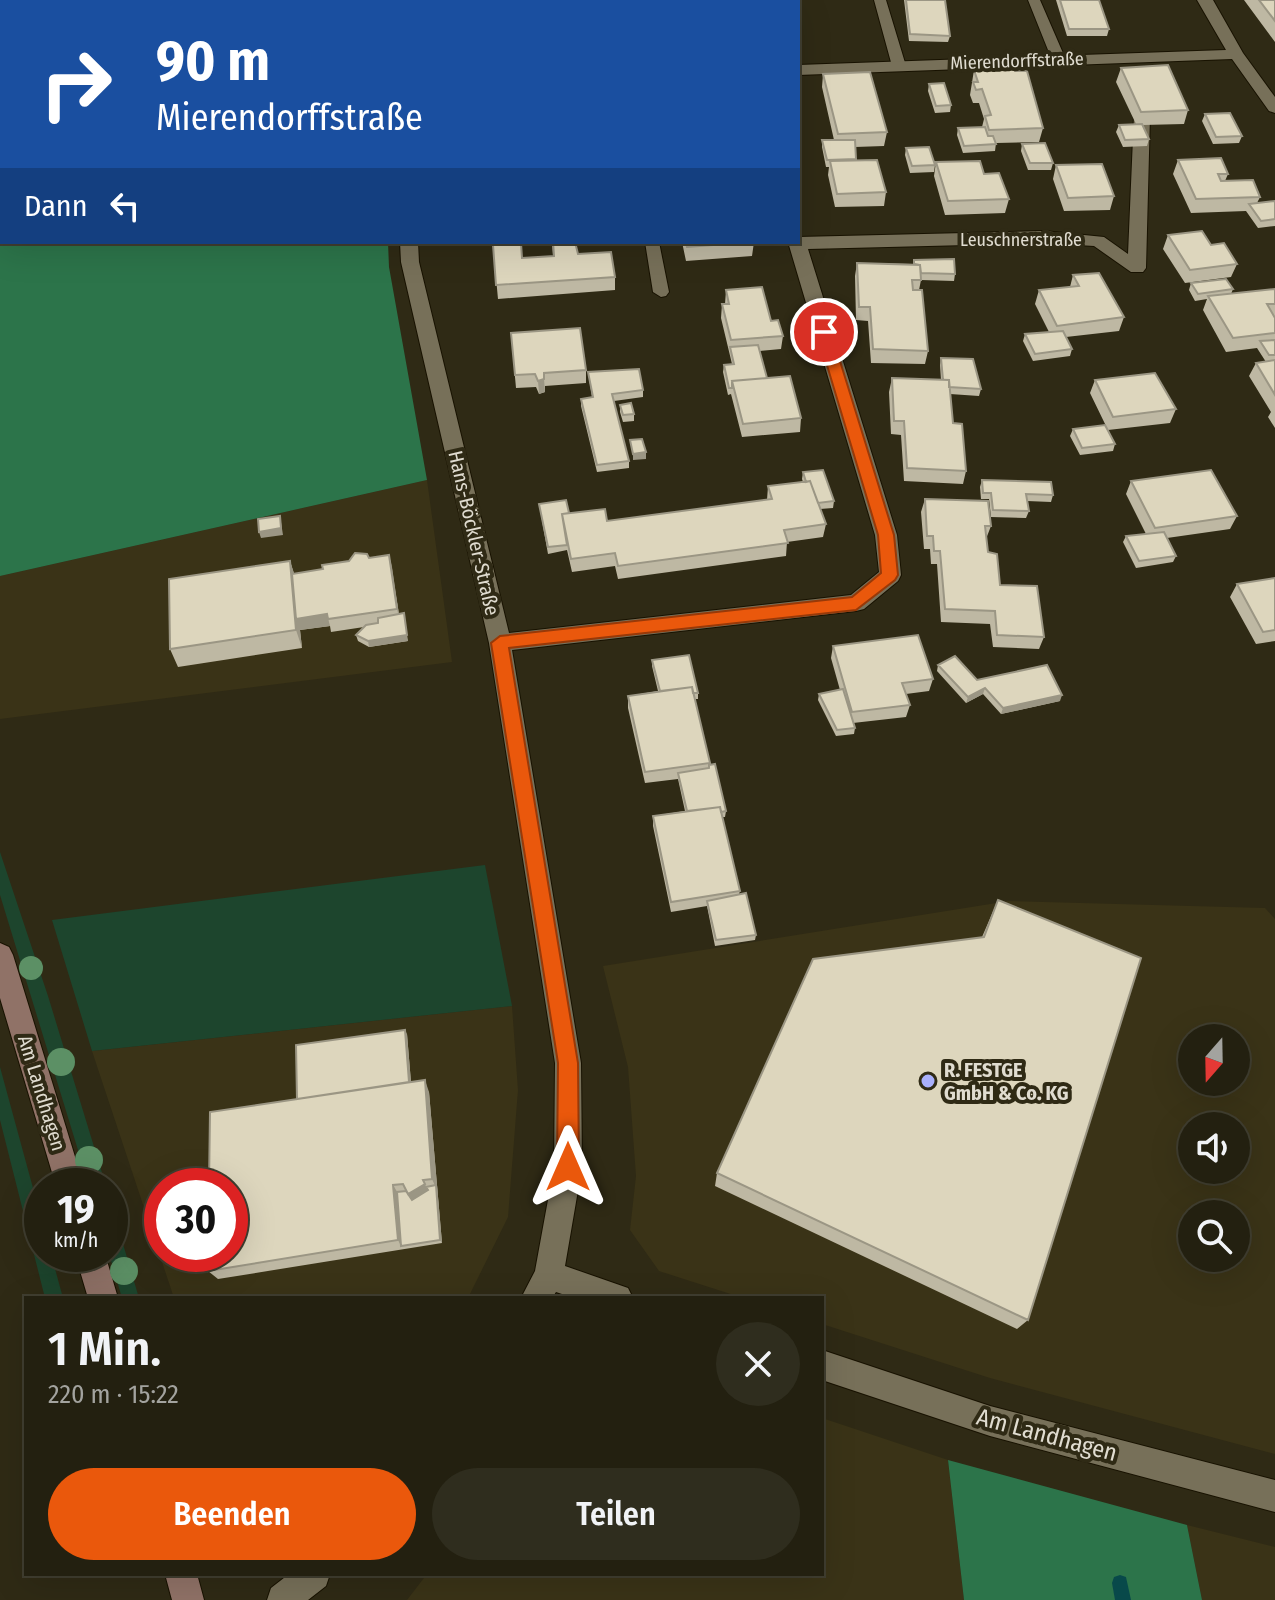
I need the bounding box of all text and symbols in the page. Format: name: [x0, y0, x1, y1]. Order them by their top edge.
text: 90 m: [156, 28, 270, 95]
icon: right: [24, 32, 128, 136]
street label: Mierendorffstraße: [950, 48, 1084, 74]
text: Mierendorffstraße: [156, 96, 423, 140]
icon: left: [103, 184, 147, 228]
text: Dann: [24, 188, 87, 224]
street label: Leuschnerstraße: [960, 229, 1082, 251]
pin: [790, 298, 858, 366]
icon: arrive: [802, 310, 846, 354]
street label: Hans-Böckler-Straße: [443, 448, 505, 618]
north arrow: [1178, 1024, 1250, 1096]
map controls: [1178, 1024, 1250, 1272]
street label: Am Landhagen: [13, 1032, 71, 1154]
place label: R. FESTGE GmbH & Co. KG: [944, 1058, 1068, 1105]
marker: R. FESTGE GmbH & Co. KG: [919, 1072, 937, 1090]
button: sound: [1178, 1112, 1250, 1184]
position arrow: [526, 1125, 610, 1209]
speed limit sign: 30: [144, 1168, 248, 1272]
text: 19: [57, 1186, 95, 1234]
button: search: [1178, 1200, 1250, 1272]
text: km/h: [54, 1228, 98, 1252]
text: 1 Min.: [48, 1320, 161, 1378]
button: close: [716, 1322, 800, 1406]
text: 220 m · 15:22: [48, 1379, 179, 1410]
street label: Am Landhagen: [974, 1403, 1120, 1467]
button: Beenden: [48, 1468, 416, 1560]
button: Teilen: [432, 1468, 800, 1560]

